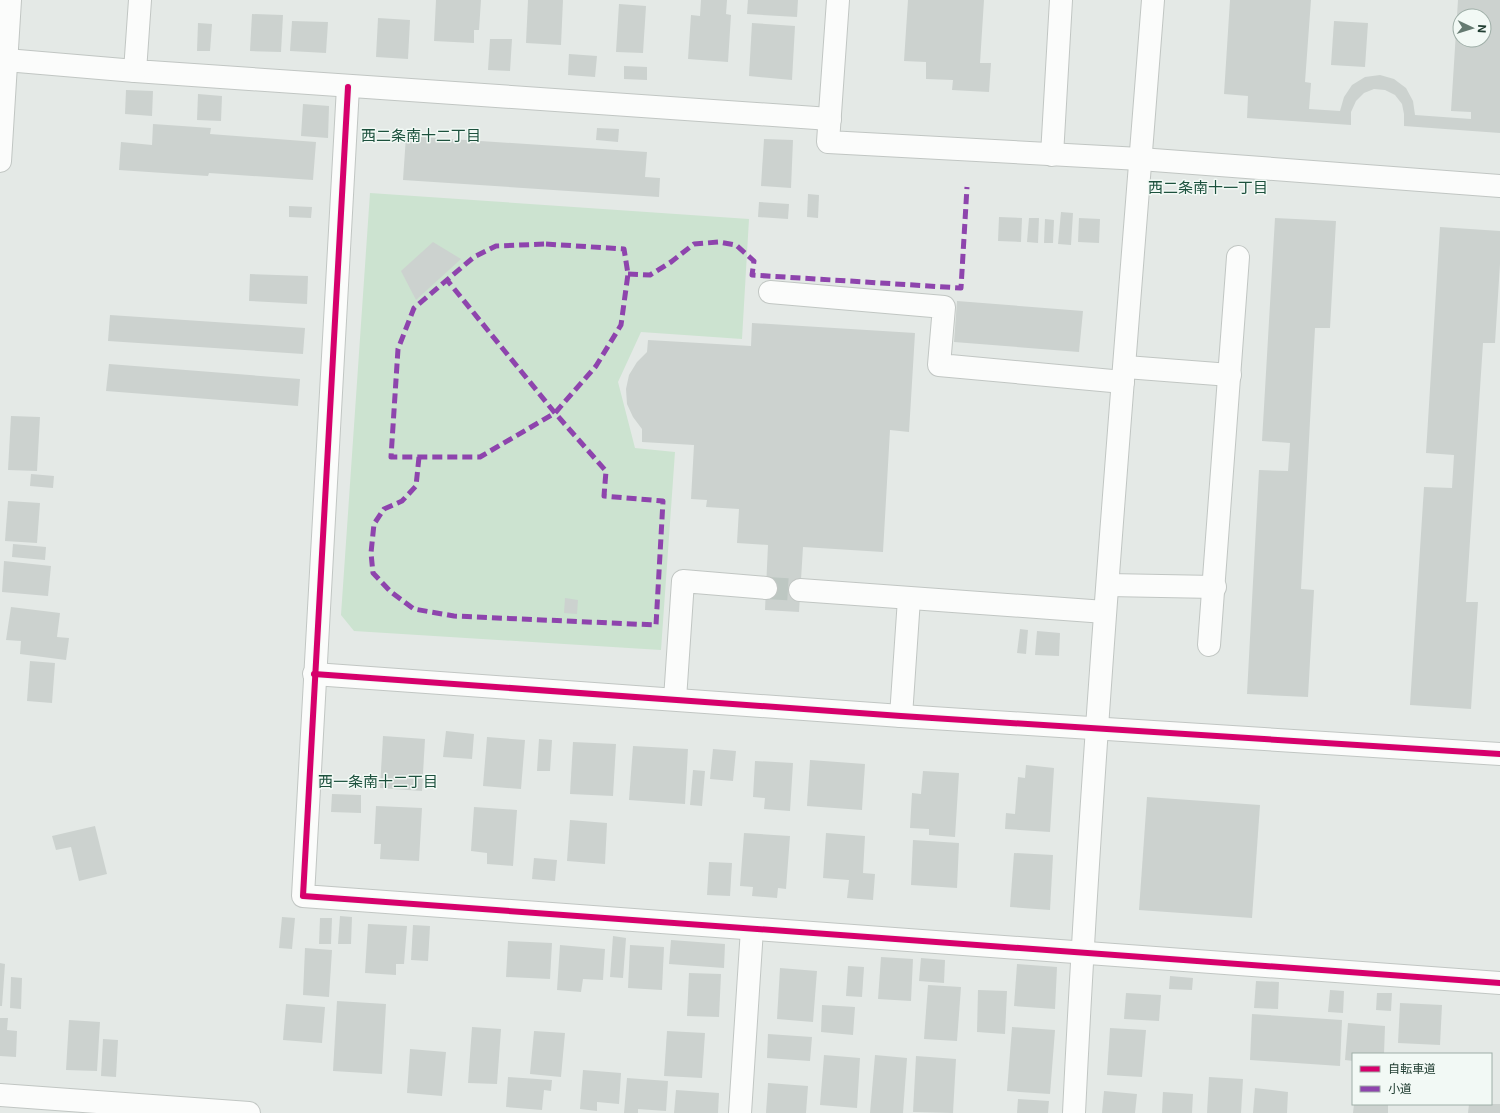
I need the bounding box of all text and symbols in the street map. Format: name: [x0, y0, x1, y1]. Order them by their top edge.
north arrow: [1452, 8, 1492, 48]
text: N: [1475, 24, 1489, 33]
district label: 西二条南十二丁目: [361, 126, 481, 145]
district label: 西二条南十一丁目: [1148, 178, 1268, 197]
district label: 西一条南十二丁目: [318, 772, 438, 791]
legend: [1352, 1053, 1492, 1105]
text: 自転車道: [1388, 1061, 1436, 1076]
text: 小道: [1388, 1081, 1412, 1096]

